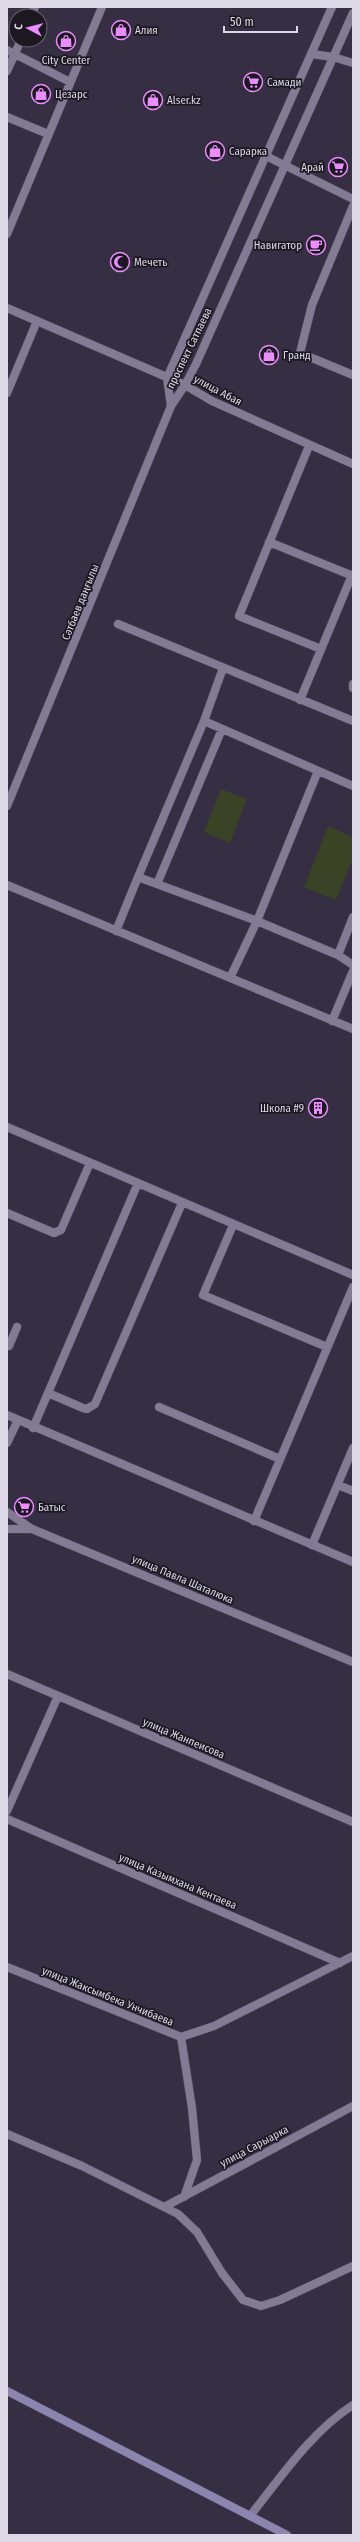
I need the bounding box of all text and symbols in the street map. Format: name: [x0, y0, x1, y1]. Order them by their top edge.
north arrow: [8, 8, 48, 48]
scale bar: [224, 8, 297, 34]
text: 50 m: [230, 15, 254, 29]
shop icon: Алия: [110, 19, 132, 41]
text: С: [12, 23, 25, 30]
place label: Алия: [135, 24, 158, 37]
shop icon: City Center: [55, 30, 77, 52]
place label: City Center: [42, 54, 91, 67]
supermarket icon: Самади: [242, 71, 264, 93]
place label: Самади: [267, 76, 301, 89]
shop icon: Цезарс: [30, 83, 52, 105]
place label: Цезарс: [55, 88, 88, 101]
shop icon: Alser.kz: [142, 89, 164, 111]
place label: Alser.kz: [167, 94, 201, 107]
shop icon: Сарарка: [204, 140, 226, 162]
place label: Сарарка: [229, 145, 267, 158]
supermarket icon: Арай: [327, 156, 349, 178]
place label: Арай: [301, 161, 324, 174]
cafe icon: Навигатор: [305, 234, 327, 256]
place label: Навигатор: [254, 239, 302, 252]
mosque icon: Мечеть: [109, 251, 131, 273]
place label: Мечеть: [134, 256, 167, 269]
street label: проспект Сатпаева: [164, 306, 215, 391]
shop icon: Гранд: [258, 344, 280, 366]
place label: Гранд: [283, 349, 311, 362]
street label: улица Абая: [192, 372, 244, 408]
street label: Сәтбаев даңғылы: [59, 562, 102, 642]
building icon: Школа #9: [307, 1097, 329, 1119]
place label: Школа #9: [260, 1102, 304, 1115]
supermarket icon: Батыс: [13, 1496, 35, 1518]
place label: Батыс: [38, 1501, 66, 1514]
street label: улица Павла Шаталюка: [130, 1552, 235, 1607]
street label: улица Жанпеисова: [141, 1715, 227, 1762]
street label: улица Казымхана Кентаева: [117, 1851, 239, 1912]
street label: улица Жаксымбека Унчибаева: [40, 1964, 176, 2029]
street label: улица Сарыарка: [218, 2123, 291, 2170]

